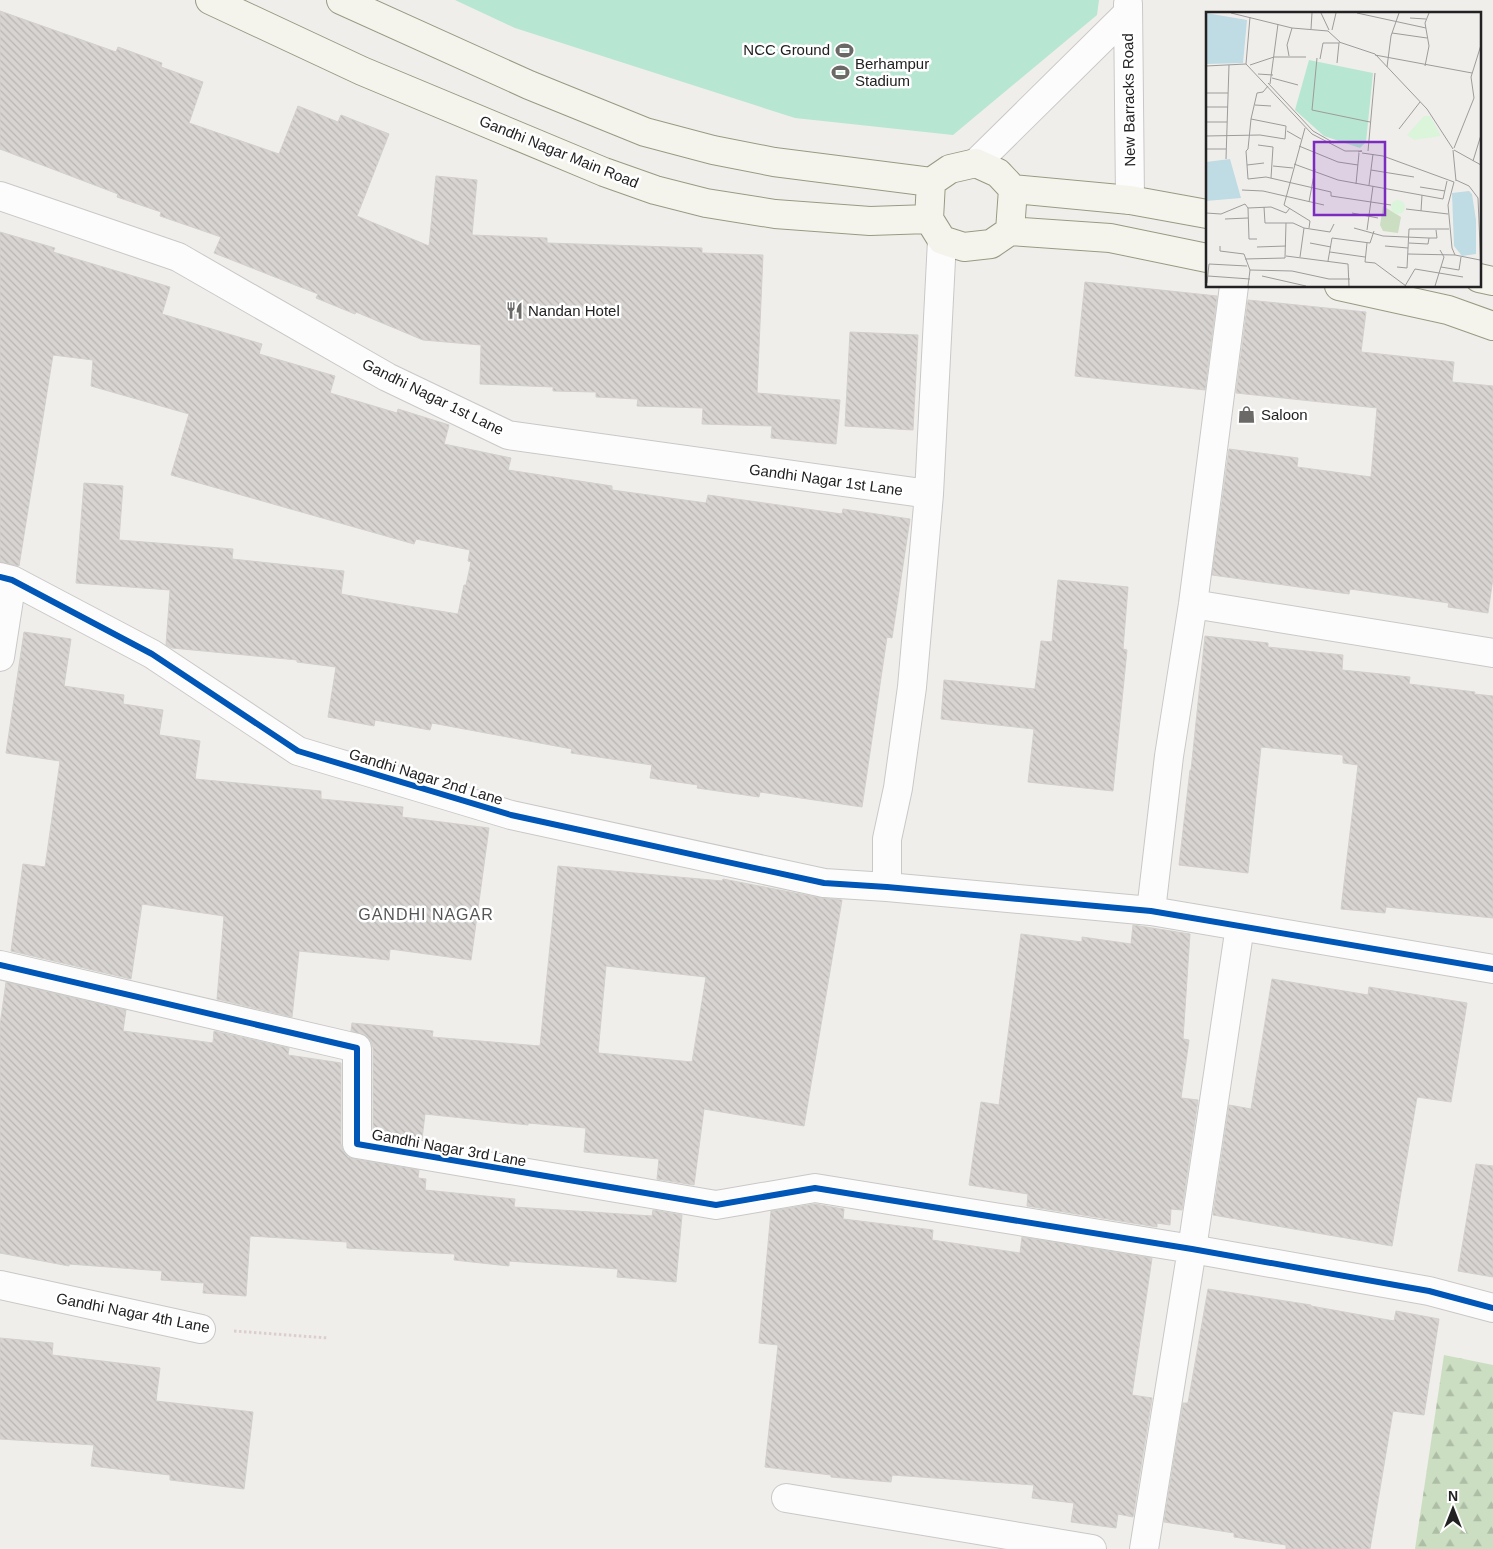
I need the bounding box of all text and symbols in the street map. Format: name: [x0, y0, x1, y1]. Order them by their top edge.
inset map: [1206, 12, 1480, 288]
street label: New Barracks Road: [1119, 33, 1138, 167]
sports icon: NCC Ground: [834, 40, 854, 60]
place label: NCC Ground: [743, 41, 830, 58]
place label: Berhampur Stadium: [855, 55, 929, 89]
sports icon: Berhampur Stadium: [831, 63, 851, 83]
street label: Gandhi Nagar Main Road: [477, 112, 641, 191]
restaurant icon: Nandan Hotel: [504, 301, 524, 321]
place label: Nandan Hotel: [528, 302, 620, 319]
street label: Gandhi Nagar 1st Lane: [360, 355, 507, 438]
shop icon: Saloon: [1237, 405, 1257, 425]
place label: Saloon: [1261, 406, 1308, 423]
street label: Gandhi Nagar 1st Lane: [748, 460, 904, 499]
street label: Gandhi Nagar 2nd Lane: [347, 745, 505, 808]
district label: GANDHI NAGAR: [358, 906, 494, 923]
street label: Gandhi Nagar 3rd Lane: [370, 1126, 528, 1169]
street label: Gandhi Nagar 4th Lane: [55, 1289, 211, 1336]
north arrow: [1428, 1484, 1478, 1534]
text: N: [1448, 1488, 1458, 1504]

